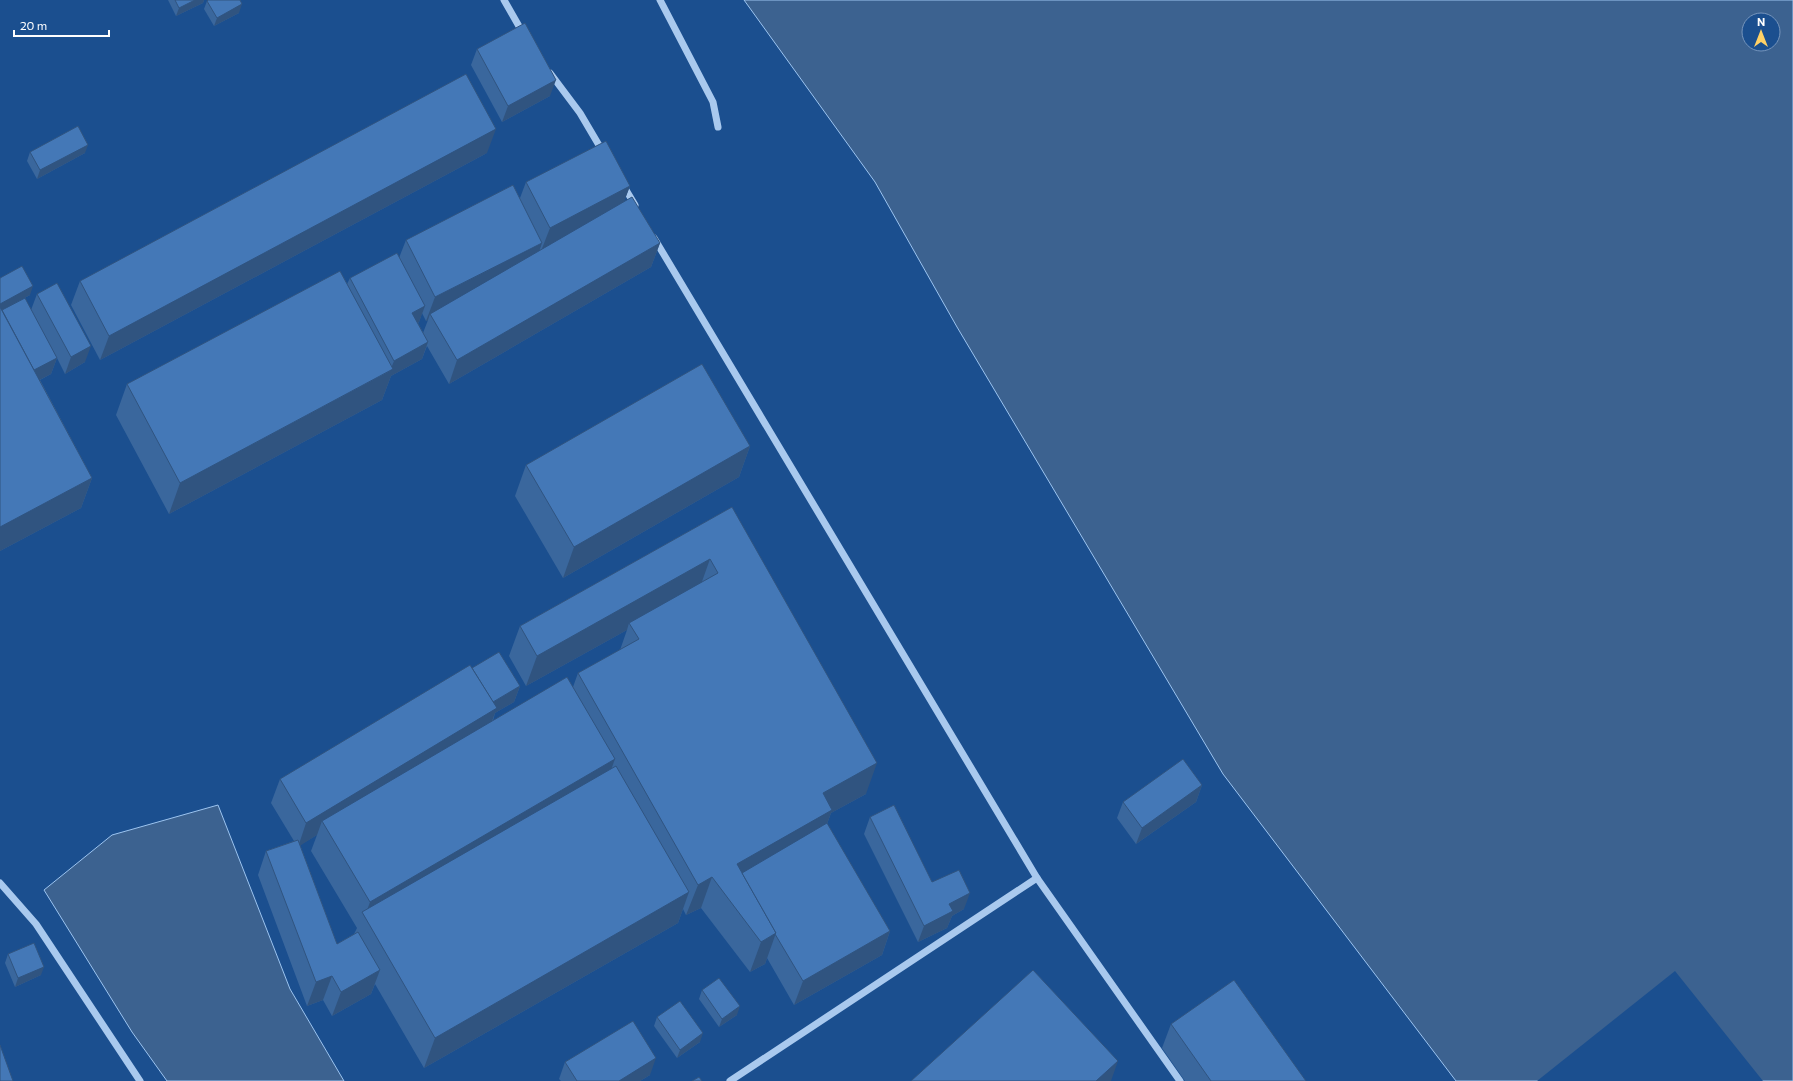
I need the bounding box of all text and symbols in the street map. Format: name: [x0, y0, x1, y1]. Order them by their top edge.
scale bar: [14, 12, 109, 38]
north arrow: [1741, 12, 1781, 52]
text: N: [1757, 15, 1765, 28]
text: 20 m: [20, 18, 47, 32]

